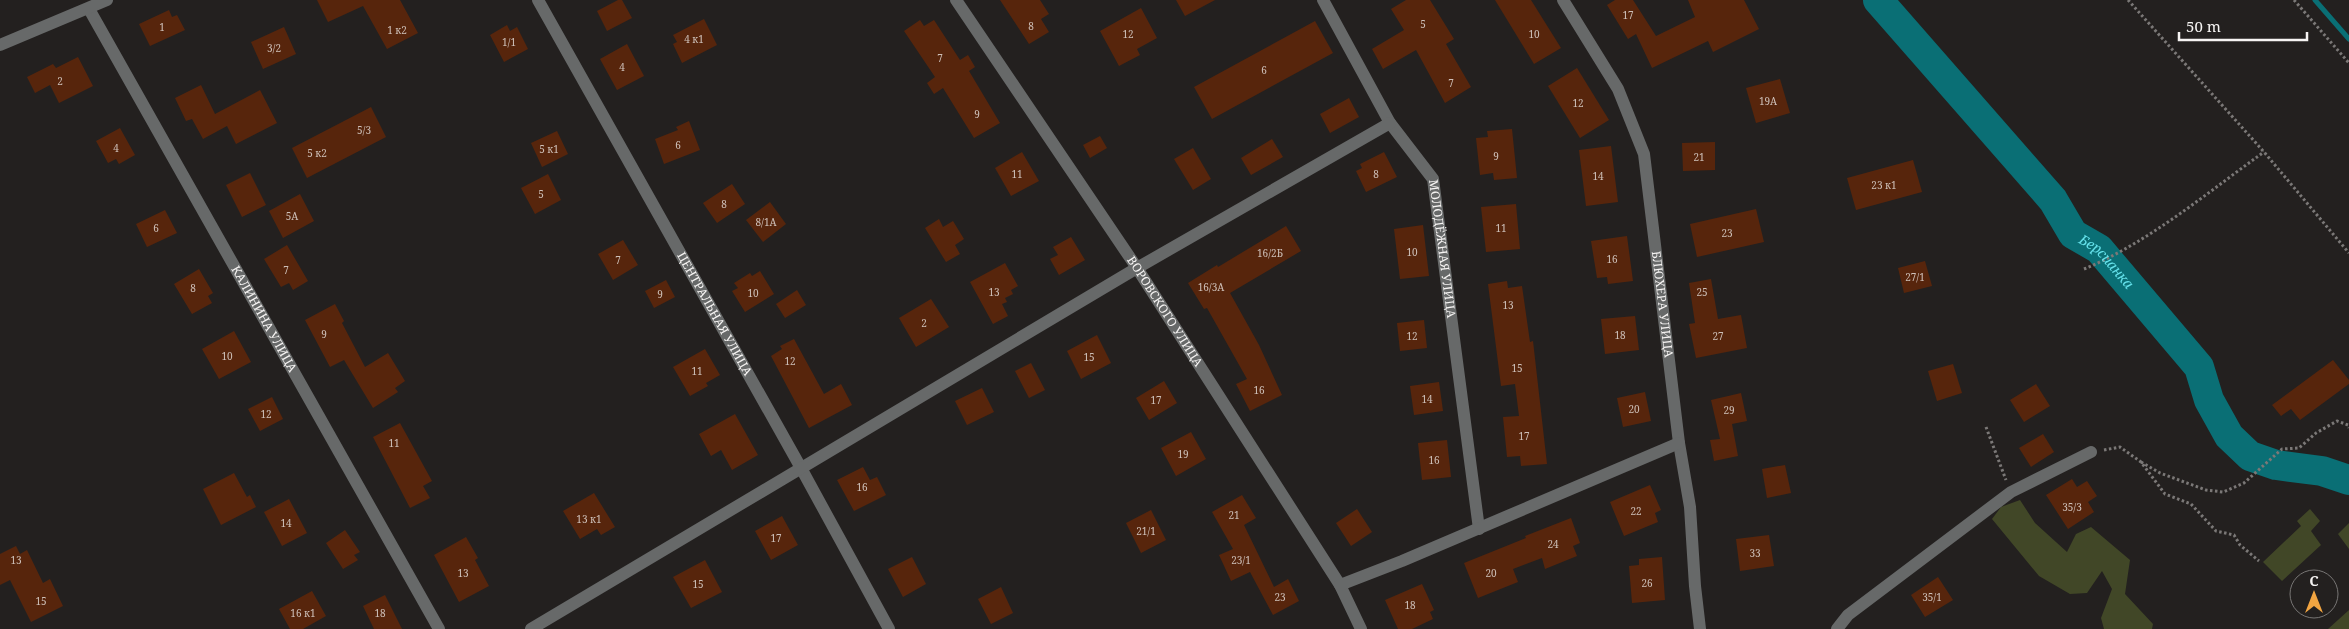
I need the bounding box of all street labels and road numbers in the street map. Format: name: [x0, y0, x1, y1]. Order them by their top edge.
street label: МОЛОДЁЖНАЯ УЛИЦА: [1425, 178, 1460, 319]
street label: ЦЕНТРАЛЬНАЯ УЛИЦА: [673, 249, 757, 379]
street label: БЛЮХЕРА УЛИЦА: [1648, 250, 1678, 359]
street label: ВОРОВСКОГО УЛИЦА: [1123, 252, 1207, 370]
street label: КАЛИНИНА УЛИЦА: [228, 262, 302, 376]

